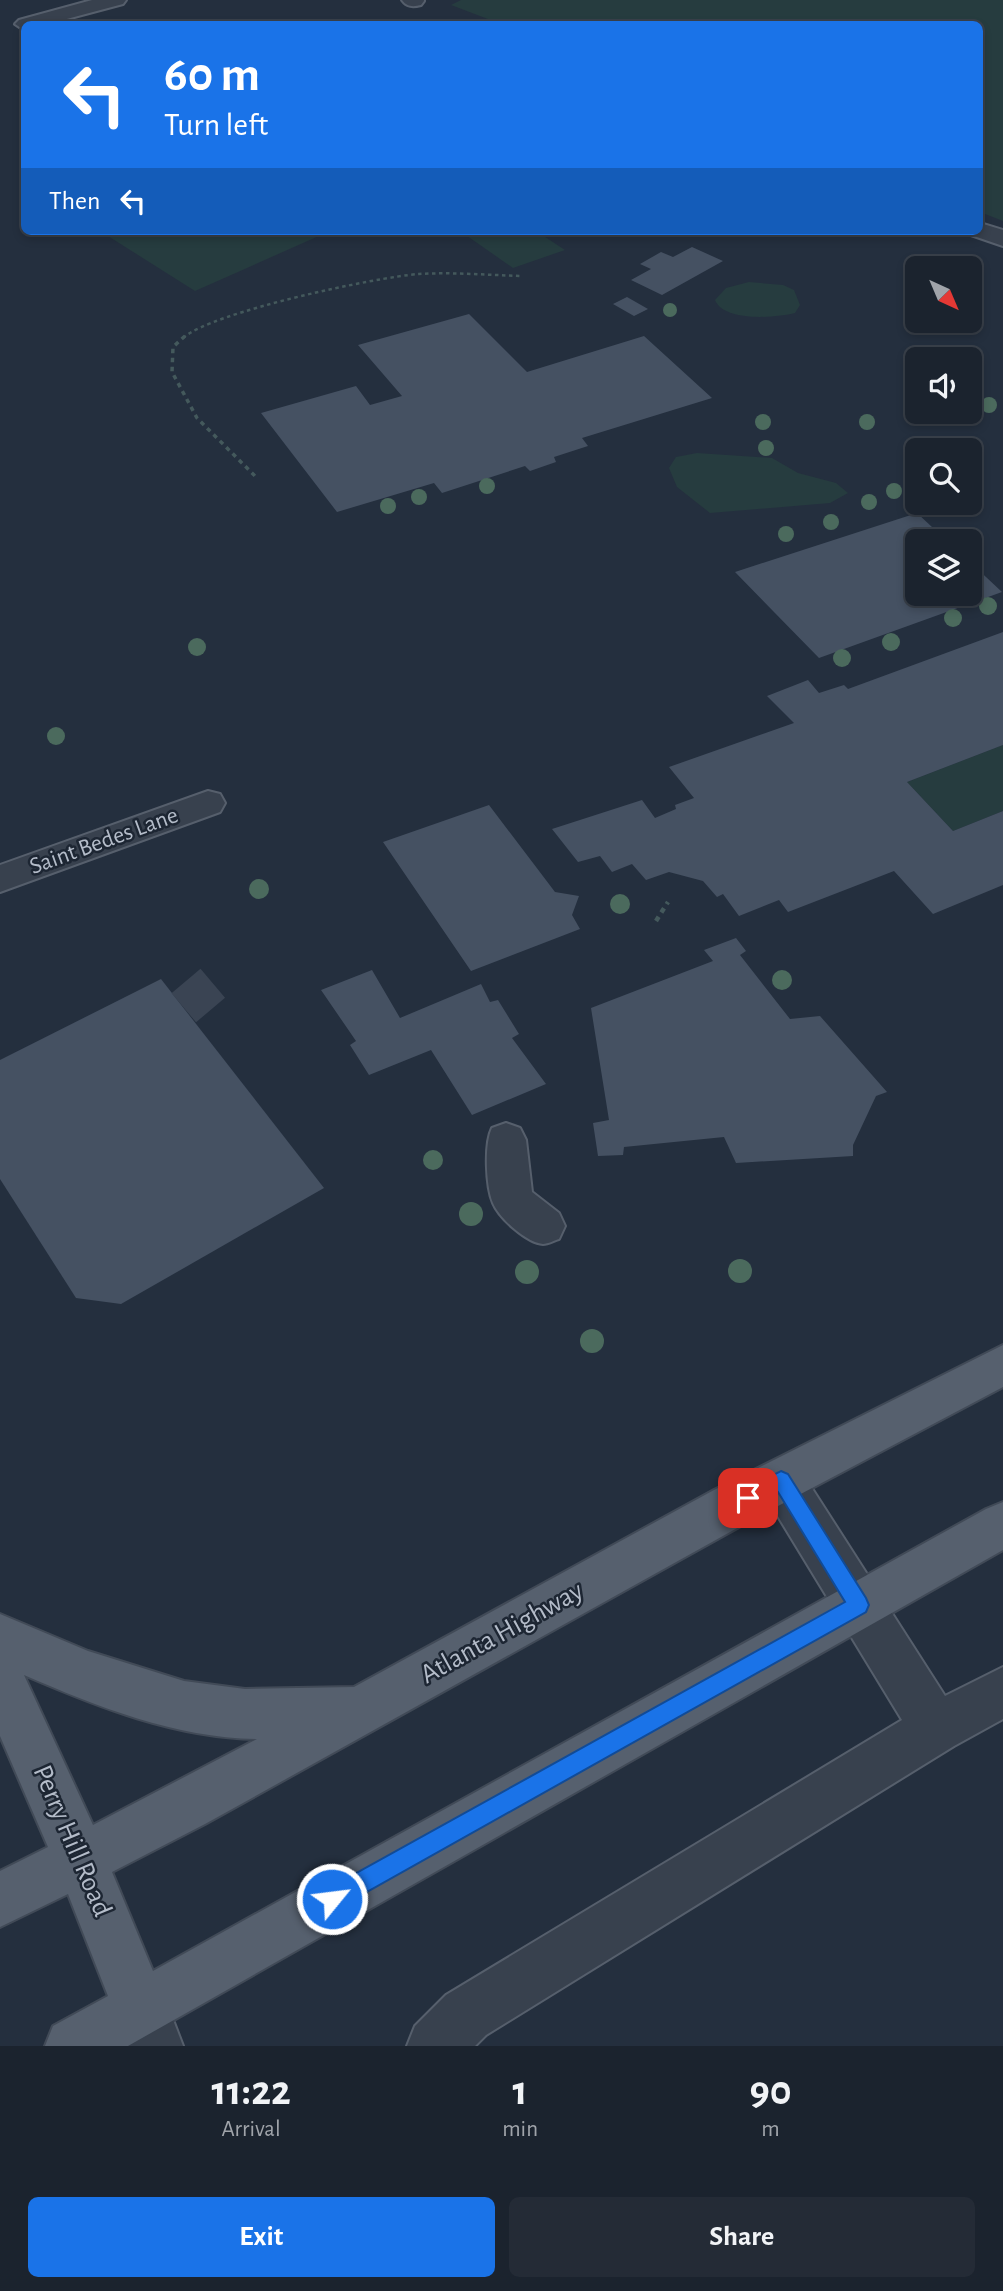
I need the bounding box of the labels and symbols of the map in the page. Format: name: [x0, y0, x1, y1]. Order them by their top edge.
north arrow: [905, 256, 982, 332]
street label: Saint Bedes Lane: [27, 803, 181, 879]
pin: [718, 1468, 778, 1528]
street label: Atlanta Highway: [416, 1577, 588, 1689]
street label: Perry Hill Road: [28, 1761, 116, 1921]
position arrow: [295, 1862, 369, 1936]

